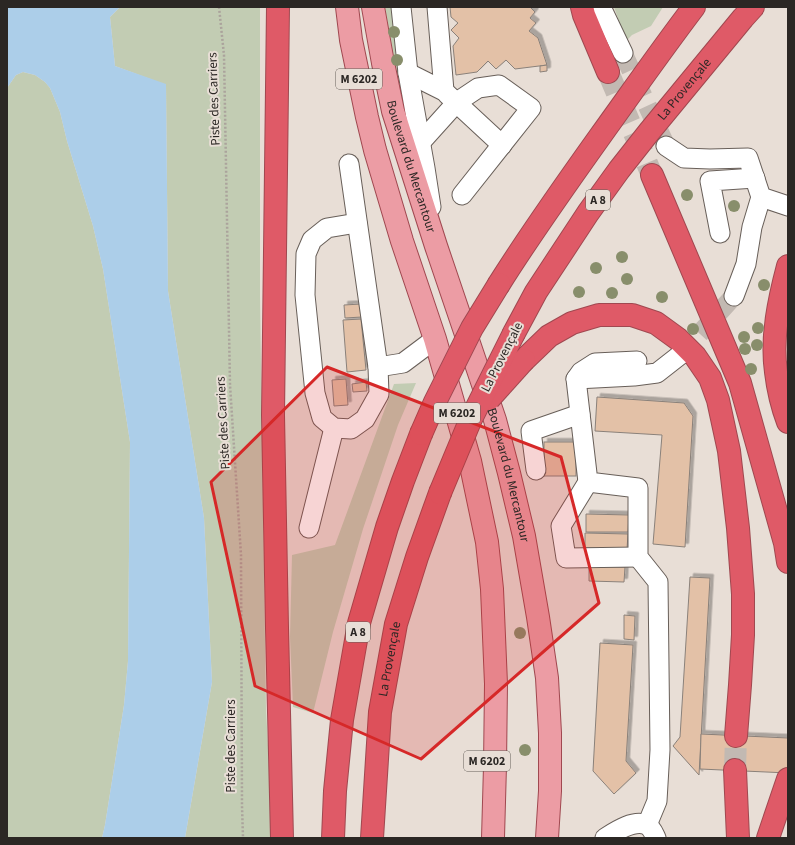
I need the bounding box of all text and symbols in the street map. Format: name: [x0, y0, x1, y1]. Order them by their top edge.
street label: Piste des Carriers: [203, 52, 225, 146]
street label: La Provençale: [653, 54, 715, 124]
road number: M 6202: [336, 69, 382, 89]
street label: Boulevard du Mercantour: [382, 99, 440, 235]
road number: A 8: [586, 190, 610, 210]
street label: La Provençale: [477, 319, 527, 395]
street label: Piste des Carriers: [212, 375, 234, 470]
road number: M 6202: [434, 403, 480, 423]
street label: Boulevard du Mercantour: [483, 406, 534, 544]
street label: La Provençale: [374, 620, 405, 698]
road number: A 8: [346, 622, 370, 642]
street label: Piste des Carriers: [222, 699, 240, 793]
road number: M 6202: [464, 751, 510, 771]

